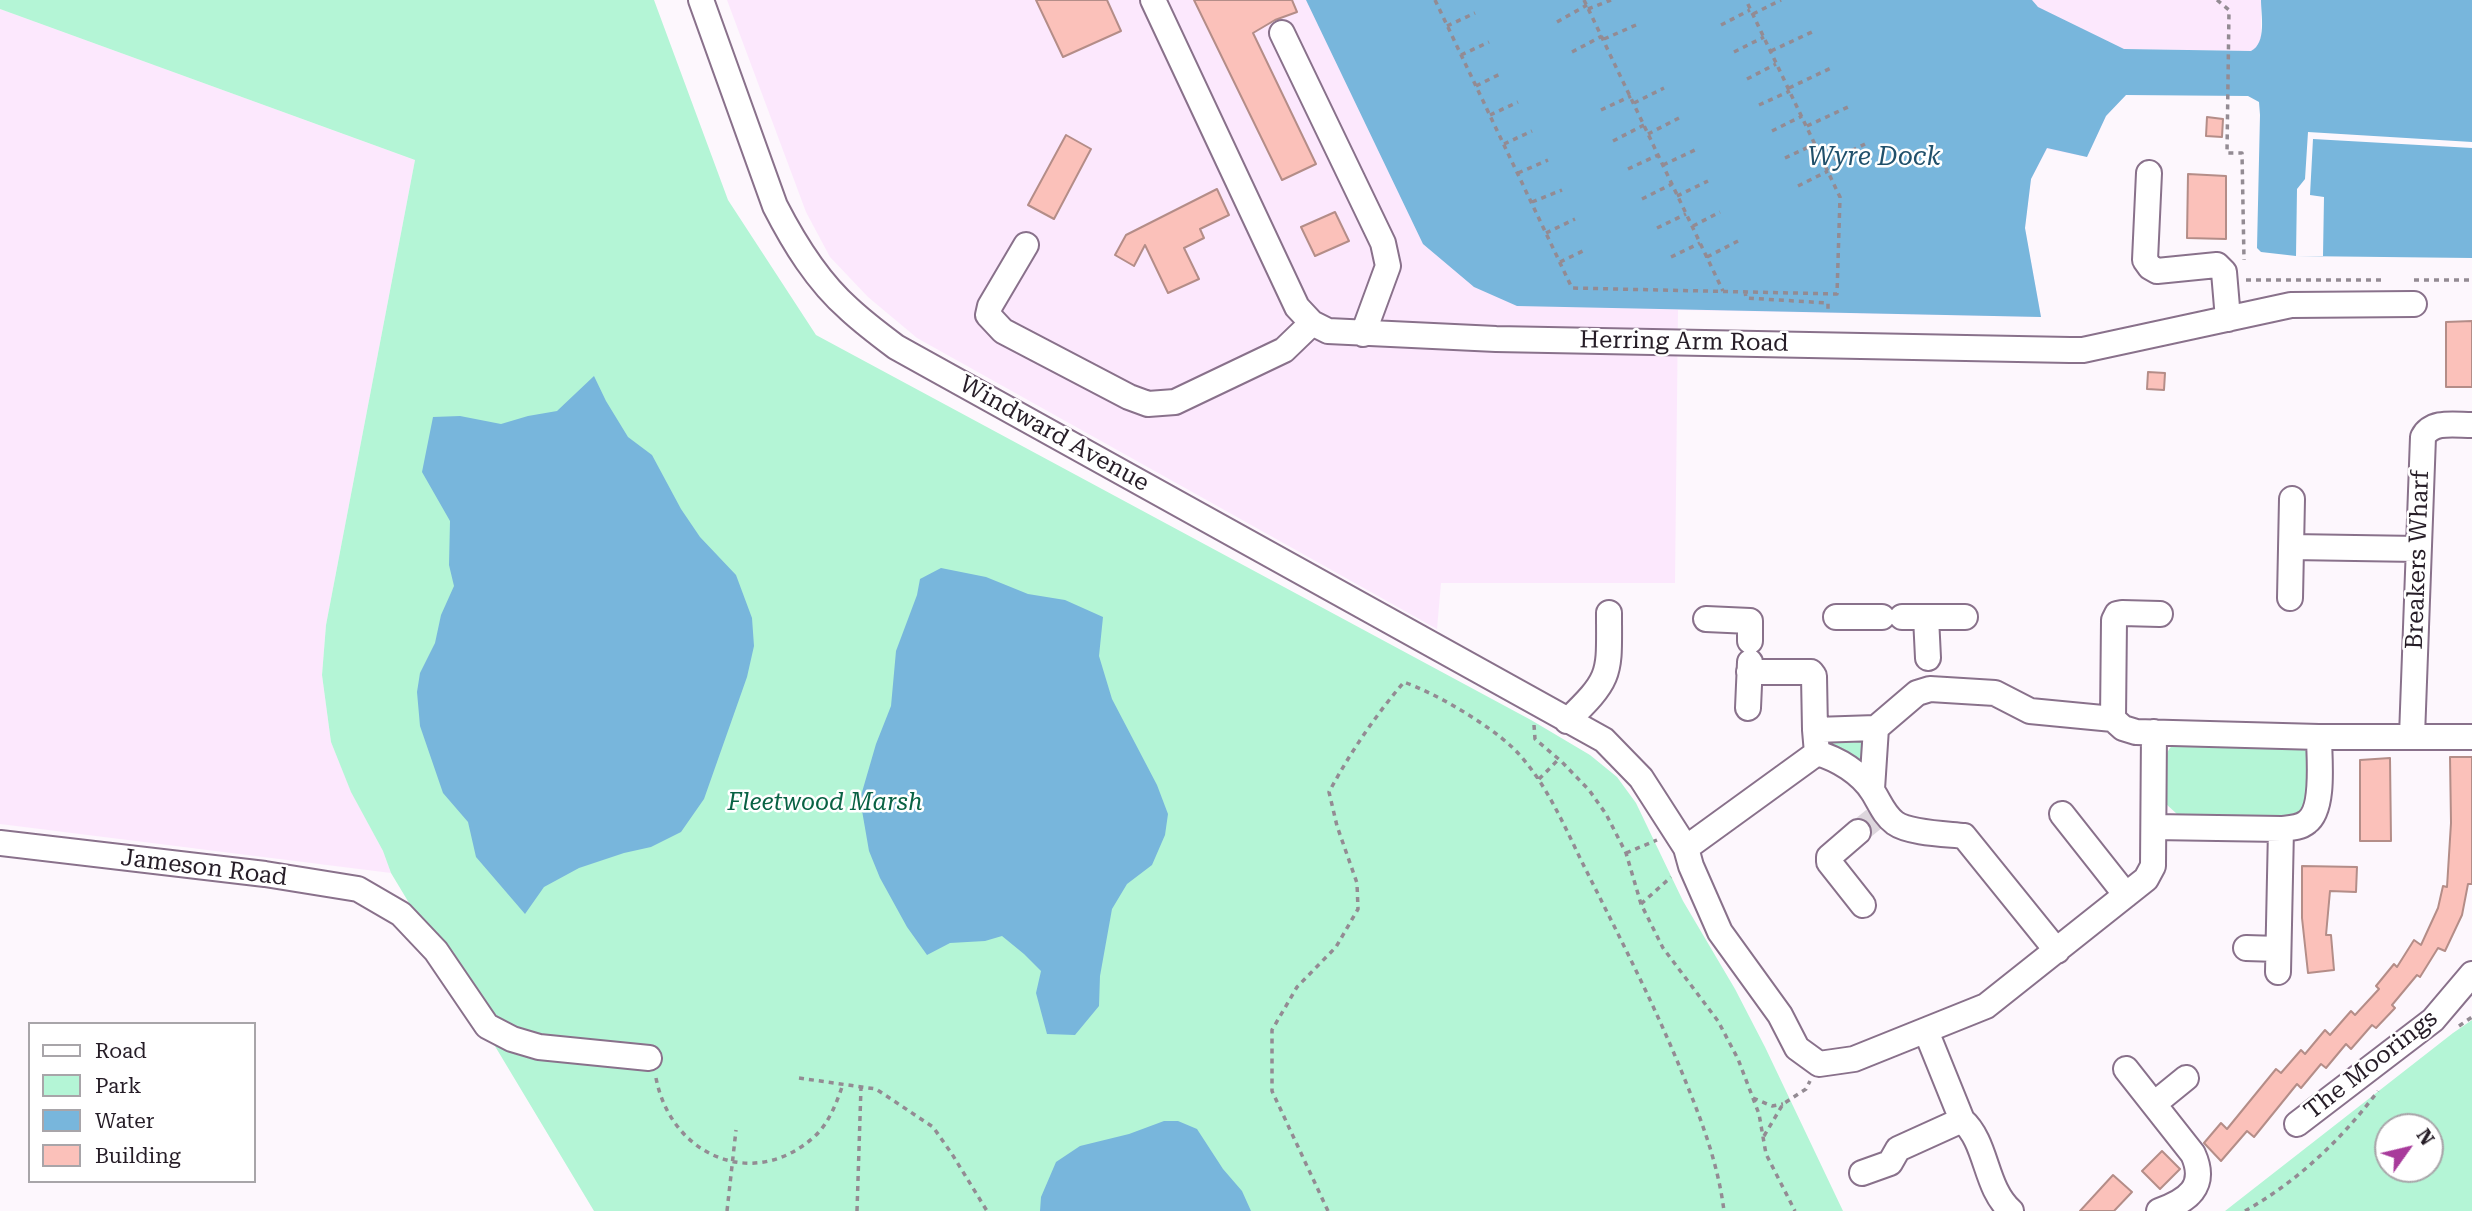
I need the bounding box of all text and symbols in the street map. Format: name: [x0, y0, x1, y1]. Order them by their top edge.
water label: Wyre Dock: [1807, 141, 1941, 173]
street label: Herring Arm Road: [1579, 326, 1789, 358]
street label: Windward Avenue: [954, 370, 1154, 498]
street label: Breakers Wharf: [2400, 470, 2436, 650]
park label: Fleetwood Marsh: [727, 789, 923, 817]
street label: Jameson Road: [119, 843, 289, 893]
street label: The Moorings: [2299, 1004, 2443, 1126]
legend: [28, 1022, 256, 1183]
text: Road: [95, 1039, 147, 1063]
text: Park: [95, 1074, 141, 1098]
text: Water: [95, 1109, 154, 1133]
north arrow: [2374, 1113, 2444, 1183]
text: N: [2412, 1125, 2439, 1150]
text: Building: [95, 1144, 181, 1168]

